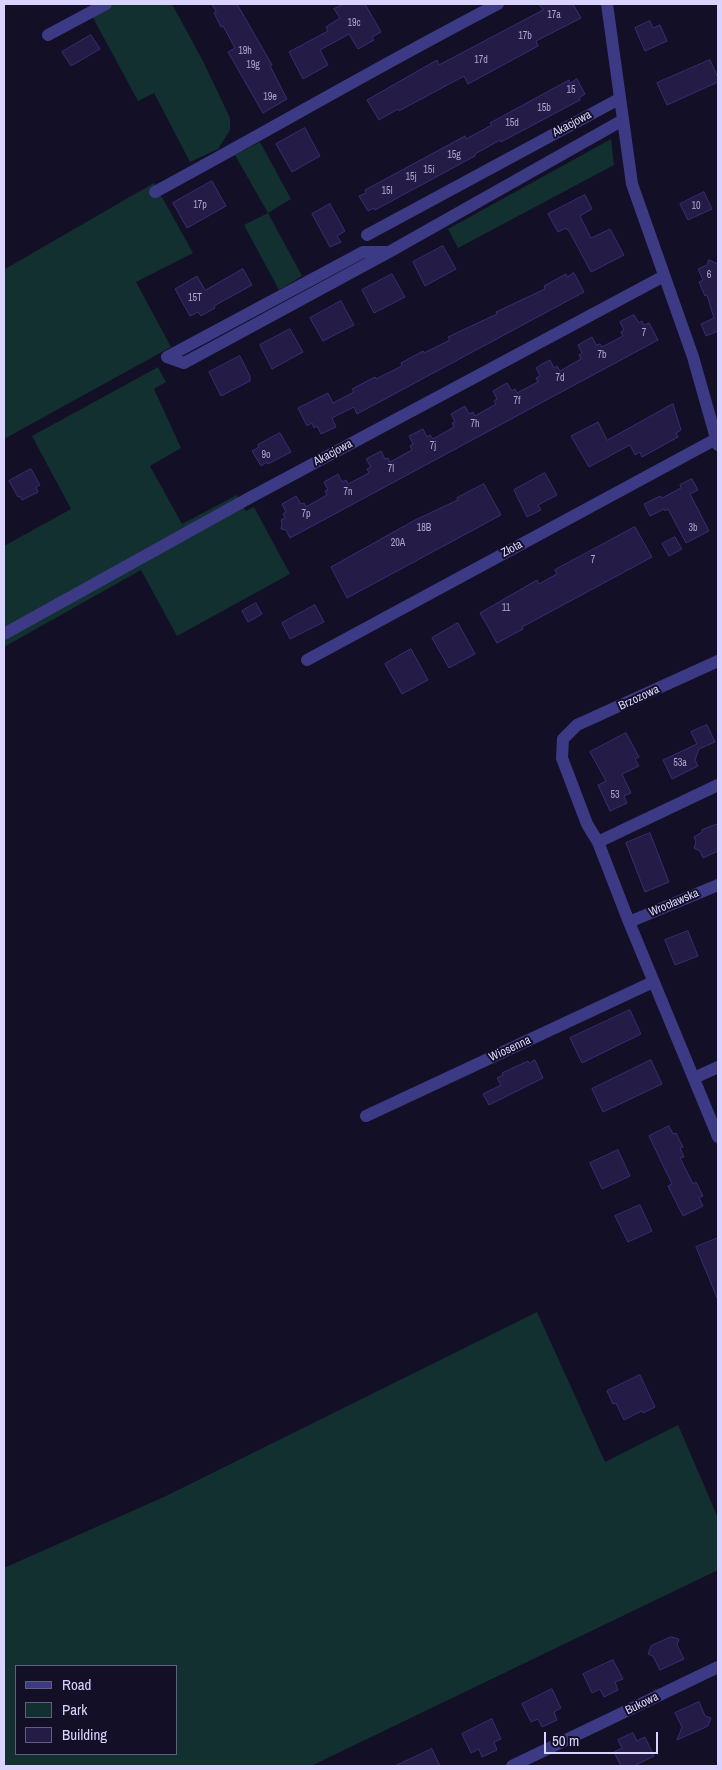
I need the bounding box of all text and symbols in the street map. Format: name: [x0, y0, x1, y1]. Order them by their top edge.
house number: 17a: [547, 9, 561, 21]
house number: 19c: [347, 17, 361, 29]
house number: 17b: [518, 30, 532, 42]
house number: 19h: [238, 45, 252, 57]
house number: 17d: [474, 54, 488, 66]
house number: 19g: [246, 59, 260, 71]
house number: 15: [566, 84, 576, 96]
house number: 19e: [263, 91, 277, 103]
house number: 15b: [537, 102, 551, 114]
street label: Akacjowa: [550, 108, 594, 140]
house number: 15d: [505, 117, 519, 129]
house number: 15g: [447, 149, 461, 161]
house number: 15i: [423, 164, 435, 176]
house number: 15j: [406, 171, 416, 183]
house number: 15l: [382, 185, 392, 197]
house number: 17p: [193, 199, 207, 211]
house number: 10: [691, 200, 701, 212]
house number: 6: [707, 269, 711, 281]
house number: 15T: [188, 292, 202, 304]
house number: 7: [642, 327, 646, 339]
house number: 7b: [597, 349, 607, 361]
house number: 7d: [555, 372, 565, 384]
house number: 7f: [514, 395, 520, 407]
house number: 7h: [470, 418, 480, 430]
street label: Akacjowa: [311, 437, 355, 469]
house number: 7j: [430, 440, 436, 452]
house number: 9o: [261, 449, 271, 461]
house number: 7l: [388, 463, 394, 475]
house number: 7n: [343, 486, 353, 498]
house number: 7p: [301, 508, 311, 520]
house number: 18B: [417, 522, 431, 534]
house number: 3b: [688, 522, 698, 534]
house number: 20A: [391, 537, 405, 549]
street label: Złota: [499, 538, 525, 560]
house number: 7: [591, 554, 595, 566]
house number: 11: [502, 602, 510, 614]
street label: Brzozowa: [616, 682, 662, 714]
house number: 53a: [673, 757, 687, 769]
house number: 53: [610, 789, 620, 801]
street label: Wrocławska: [647, 886, 701, 920]
street label: Wiosenna: [487, 1033, 533, 1065]
legend: [15, 1665, 178, 1755]
text: Road: [62, 1674, 91, 1695]
street label: Bukowa: [623, 1690, 661, 1718]
text: Park: [62, 1699, 87, 1720]
scale bar: [547, 1722, 661, 1754]
text: Building: [62, 1724, 107, 1745]
text: 50 m: [552, 1730, 579, 1751]

